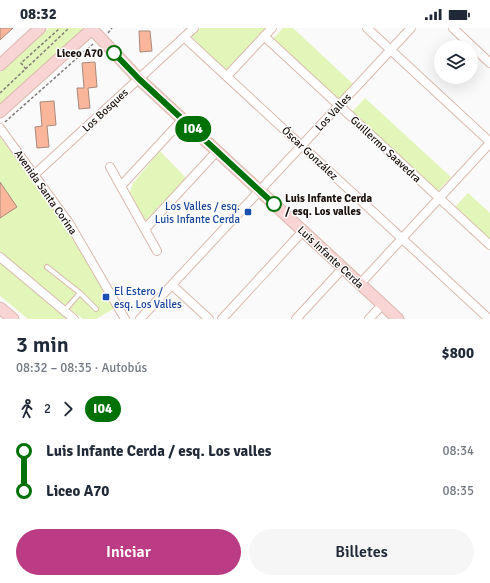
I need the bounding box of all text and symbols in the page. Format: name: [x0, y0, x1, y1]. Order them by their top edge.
text: 08:32: [20, 5, 57, 23]
map controls: [434, 40, 478, 84]
button: layers: [434, 40, 478, 84]
marker: Liceo A70: [106, 45, 122, 61]
place label: Liceo A70: [56, 47, 103, 60]
street label: Los Bosques: [80, 86, 131, 135]
street label: Los Valles: [313, 91, 354, 134]
street label: Guillermo Saavedra: [348, 113, 424, 186]
line badge: I04: [170, 116, 216, 142]
text: I04: [183, 120, 203, 137]
street label: Óscar González: [279, 123, 341, 183]
street label: Avenida Santa Corina: [11, 147, 80, 237]
place label: Luis Infante Cerda / esq. Los valles: [285, 192, 373, 218]
marker: Luis Infante Cerda / esq. Los valles: [266, 196, 282, 212]
place label: Los Valles / esq. Luis Infante Cerda: [155, 200, 240, 226]
marker: Los Valles / esq. Luis Infante Cerda: [243, 207, 253, 217]
street label: Luis Infante Cerda: [295, 224, 367, 291]
place label: El Estero / esq. Los Valles: [114, 285, 182, 311]
marker: El Estero / esq. Los Valles: [101, 292, 111, 302]
text: 3 min: [16, 331, 69, 358]
text: $800: [442, 344, 474, 362]
text: 08:32 – 08:35 · Autobús: [16, 360, 147, 376]
icon: walk: [16, 398, 38, 420]
icon: forward: [57, 398, 79, 420]
text: I04: [93, 400, 113, 417]
text: 2: [44, 401, 51, 417]
text: Luis Infante Cerda / esq. Los valles: [46, 442, 272, 460]
text: 08:34: [442, 443, 474, 459]
text: Liceo A70: [46, 482, 109, 500]
text: 08:35: [442, 483, 474, 499]
button: Iniciar: [16, 529, 241, 575]
button: Billetes: [249, 529, 474, 575]

